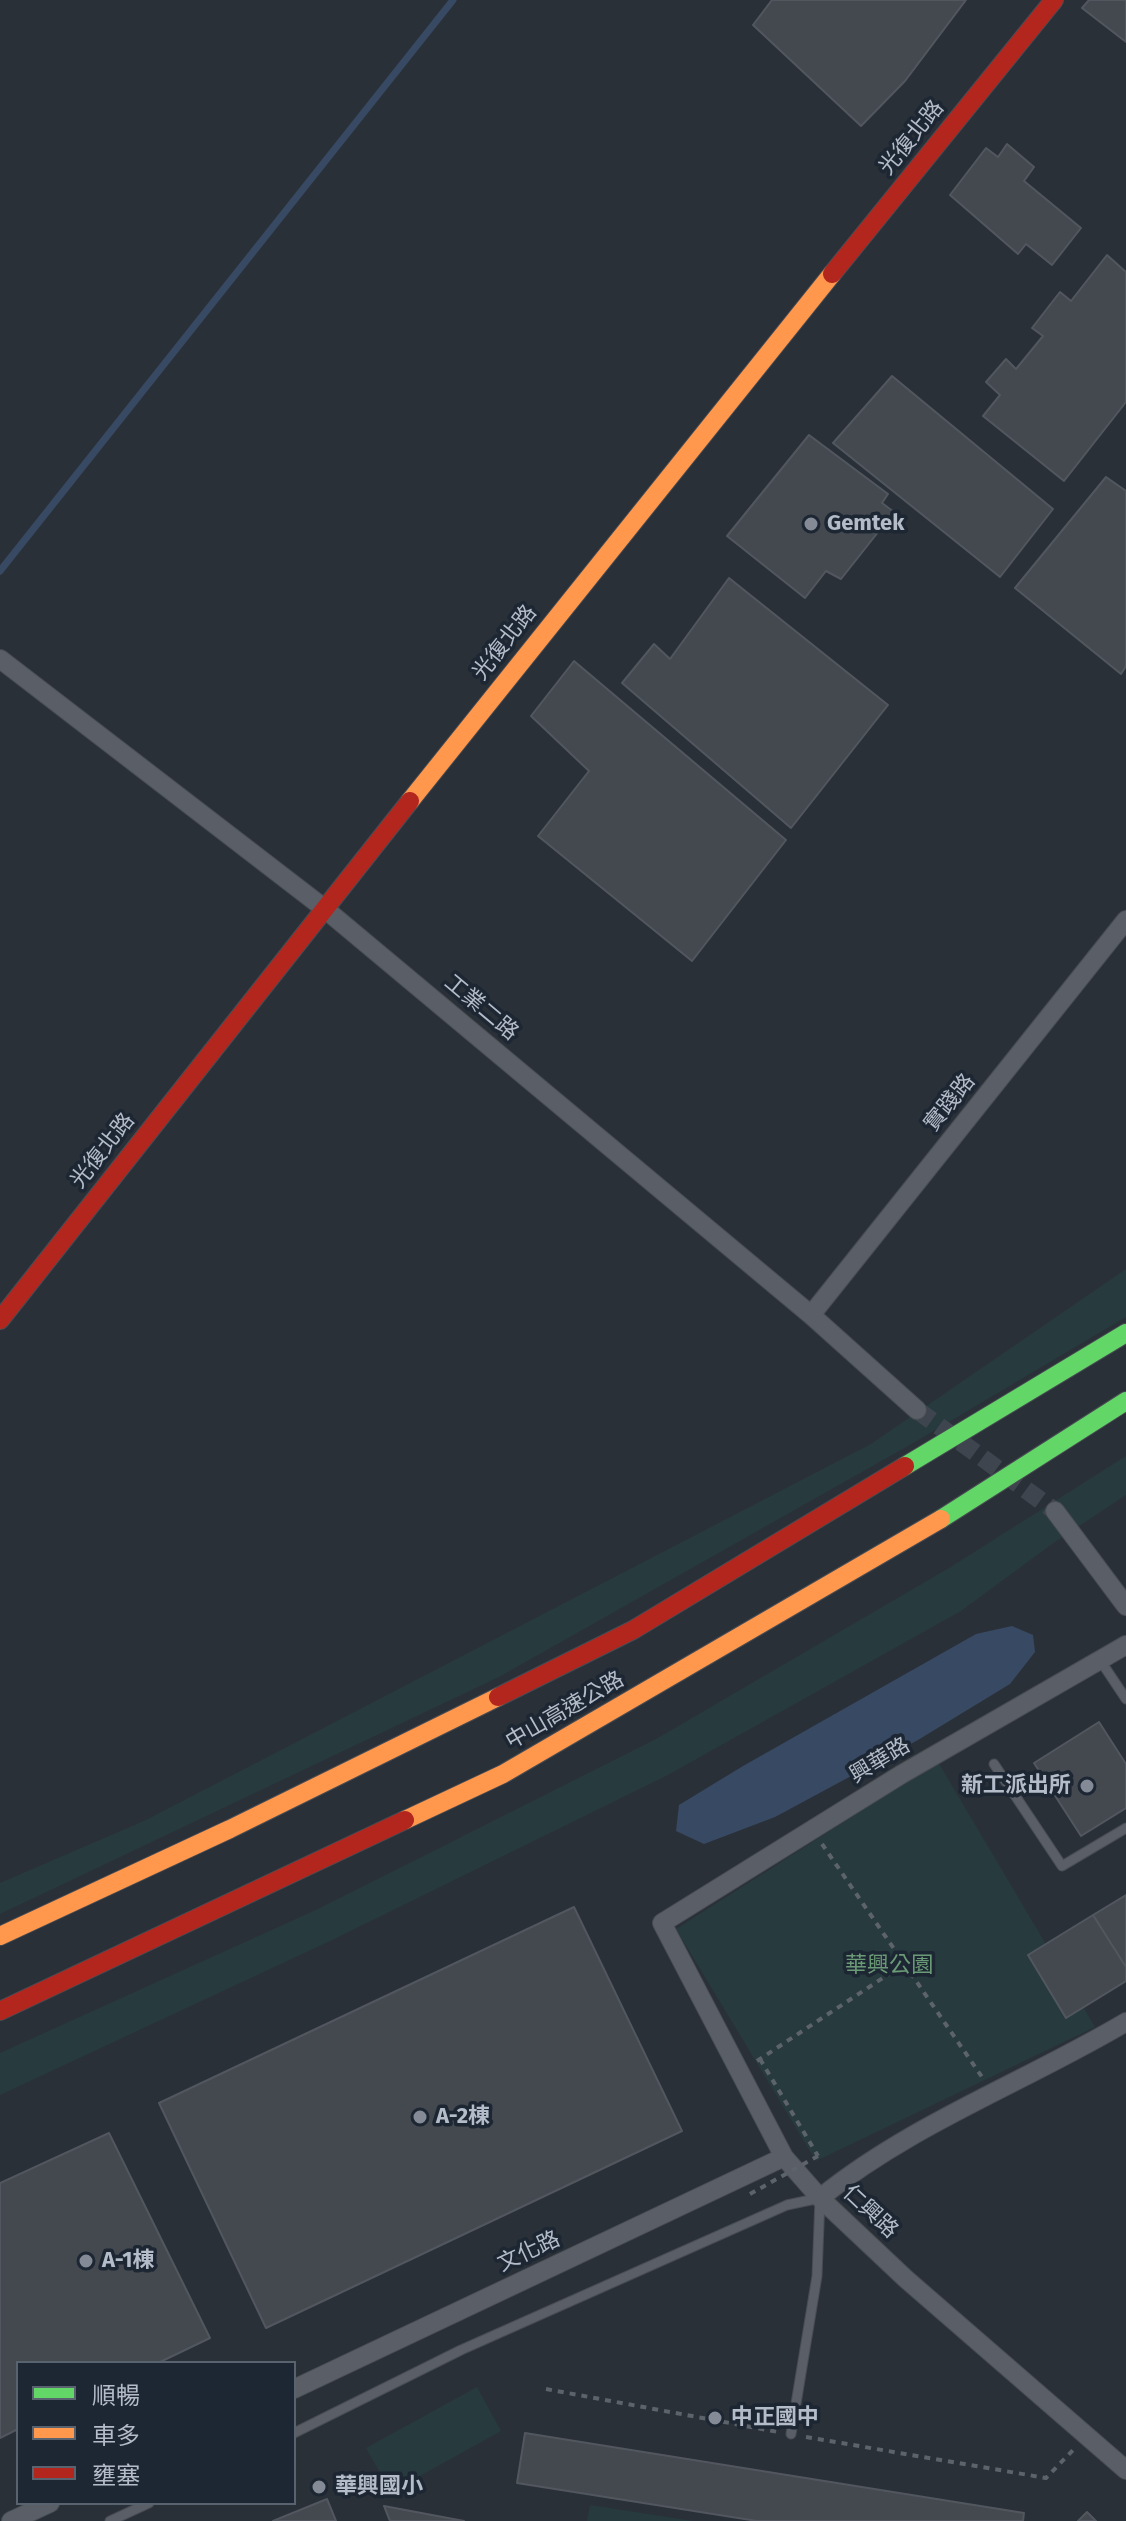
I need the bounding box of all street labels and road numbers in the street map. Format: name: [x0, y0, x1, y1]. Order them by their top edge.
street label: 光復北路: [874, 95, 950, 181]
street label: 光復北路: [468, 600, 542, 686]
street label: 工業二路: [439, 970, 523, 1046]
street label: 實踐路: [919, 1069, 981, 1137]
street label: 光復北路: [66, 1108, 140, 1194]
street label: 中山高速公路: [501, 1667, 629, 1755]
street label: 興華路: [845, 1733, 915, 1789]
street label: 仁興路: [837, 2180, 903, 2244]
street label: 文化路: [494, 2226, 564, 2278]

